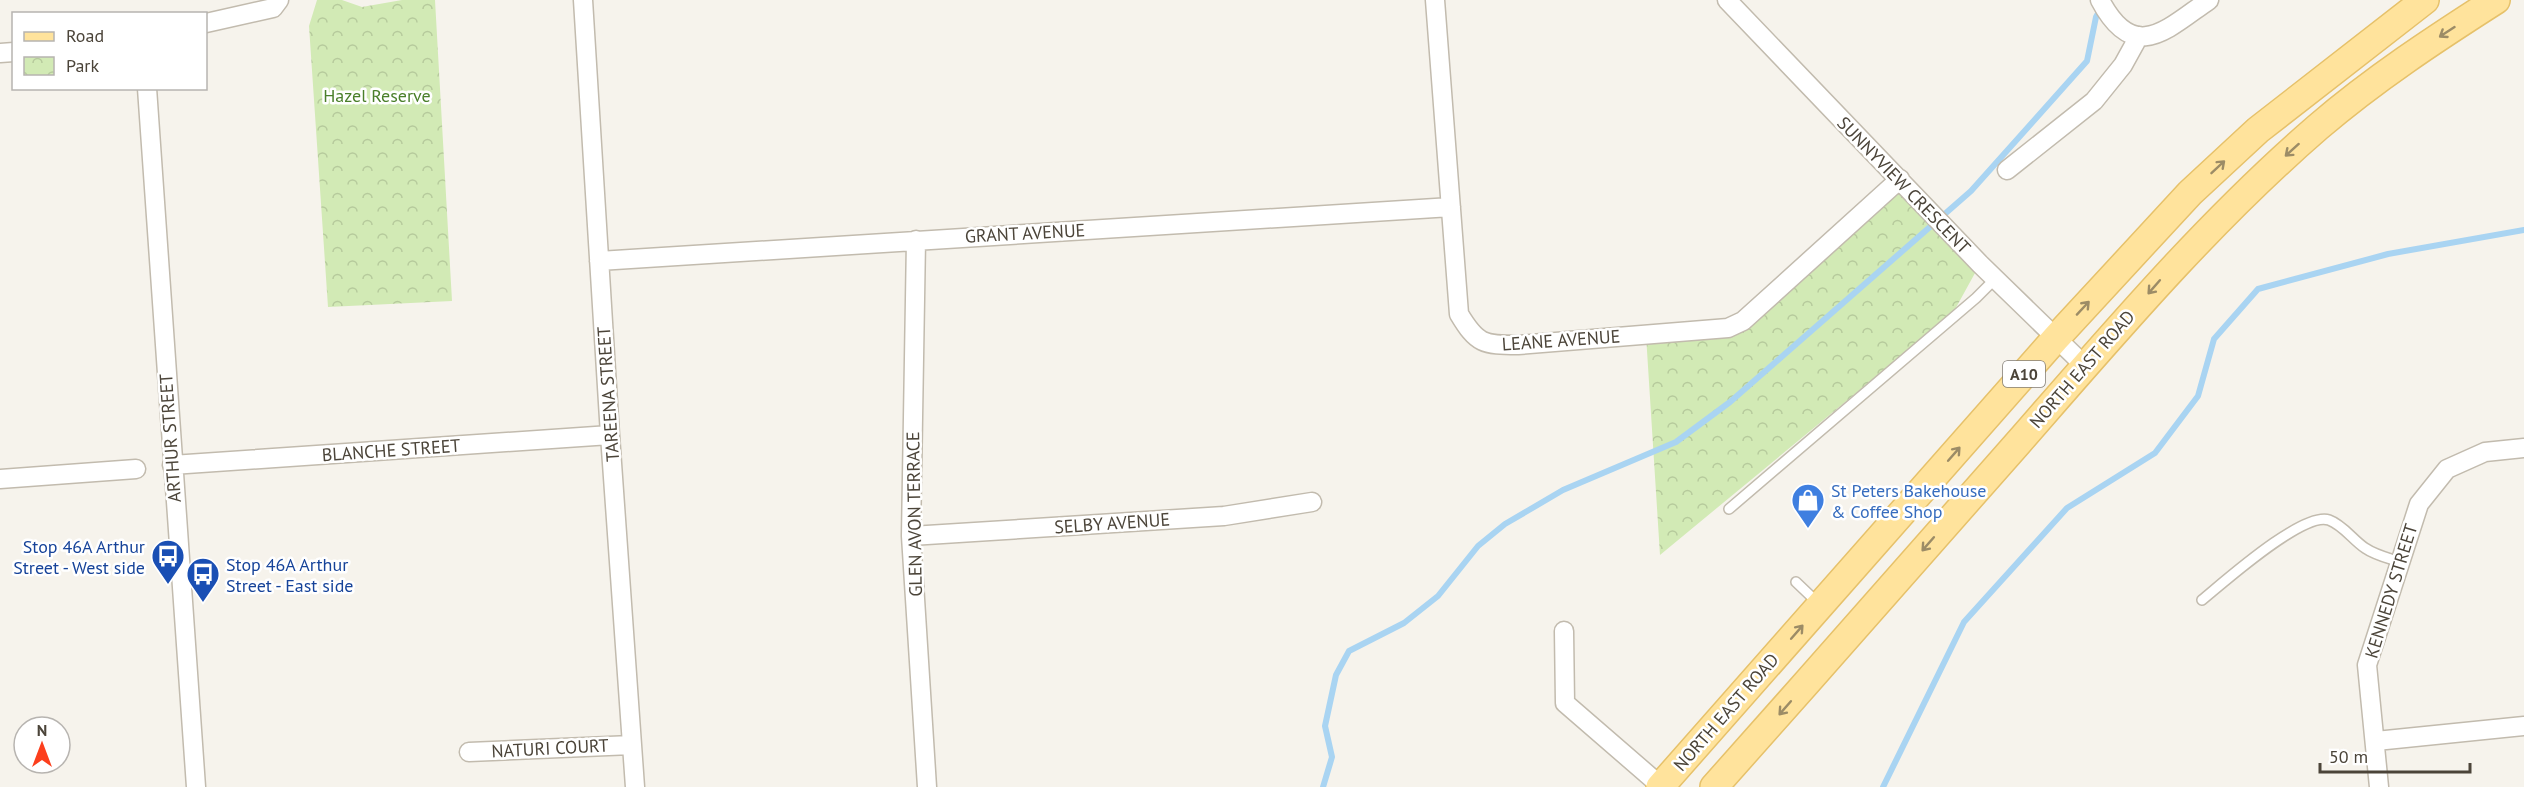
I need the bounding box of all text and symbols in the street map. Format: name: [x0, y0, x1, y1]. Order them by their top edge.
legend: [12, 12, 207, 90]
text: Road: [66, 24, 104, 47]
one-way arrow: [2439, 26, 2456, 38]
text: Park: [66, 54, 99, 77]
park label: Hazel Reserve: [323, 84, 431, 107]
street label: SUNNYVIEW CRESCENT: [1832, 111, 1976, 259]
one-way arrow: [2285, 143, 2300, 157]
one-way arrow: [2210, 161, 2225, 175]
street label: GRANT AVENUE: [964, 218, 1086, 248]
one-way arrow: [2147, 279, 2161, 294]
one-way arrow: [2076, 301, 2091, 316]
street label: NORTH EAST ROAD: [2025, 305, 2139, 433]
street label: LEANE AVENUE: [1501, 324, 1621, 356]
street label: TAREENA STREET: [592, 326, 624, 462]
road number: A10: [2003, 361, 2045, 387]
street label: ARTHUR STREET: [154, 373, 186, 503]
street label: GLEN AVON TERRACE: [901, 431, 927, 597]
street label: BLANCHE STREET: [321, 434, 461, 466]
one-way arrow: [1947, 447, 1961, 462]
place label: St Peters Bakehouse & Coffee Shop: [1831, 479, 1986, 523]
shop icon: St Peters Bakehouse & Coffee Shop: [1790, 482, 1826, 529]
street label: SELBY AVENUE: [1053, 507, 1171, 539]
street label: KENNEDY STREET: [2360, 521, 2422, 661]
place label: Stop 46A Arthur Street - West side: [13, 535, 145, 579]
one-way arrow: [1921, 536, 1935, 551]
bus stop icon: Stop 46A Arthur Street - West side: [150, 538, 186, 585]
place label: Stop 46A Arthur Street - East side: [226, 553, 353, 597]
bus stop icon: Stop 46A Arthur Street - East side: [185, 556, 221, 603]
one-way arrow: [1790, 624, 1804, 639]
street label: NORTH EAST ROAD: [1669, 648, 1783, 776]
one-way arrow: [1778, 700, 1792, 715]
north arrow: [12, 715, 72, 775]
text: N: [37, 720, 47, 740]
street label: NATURI COURT: [491, 733, 609, 763]
scale bar: [2320, 736, 2470, 774]
text: 50 m: [2329, 745, 2368, 768]

